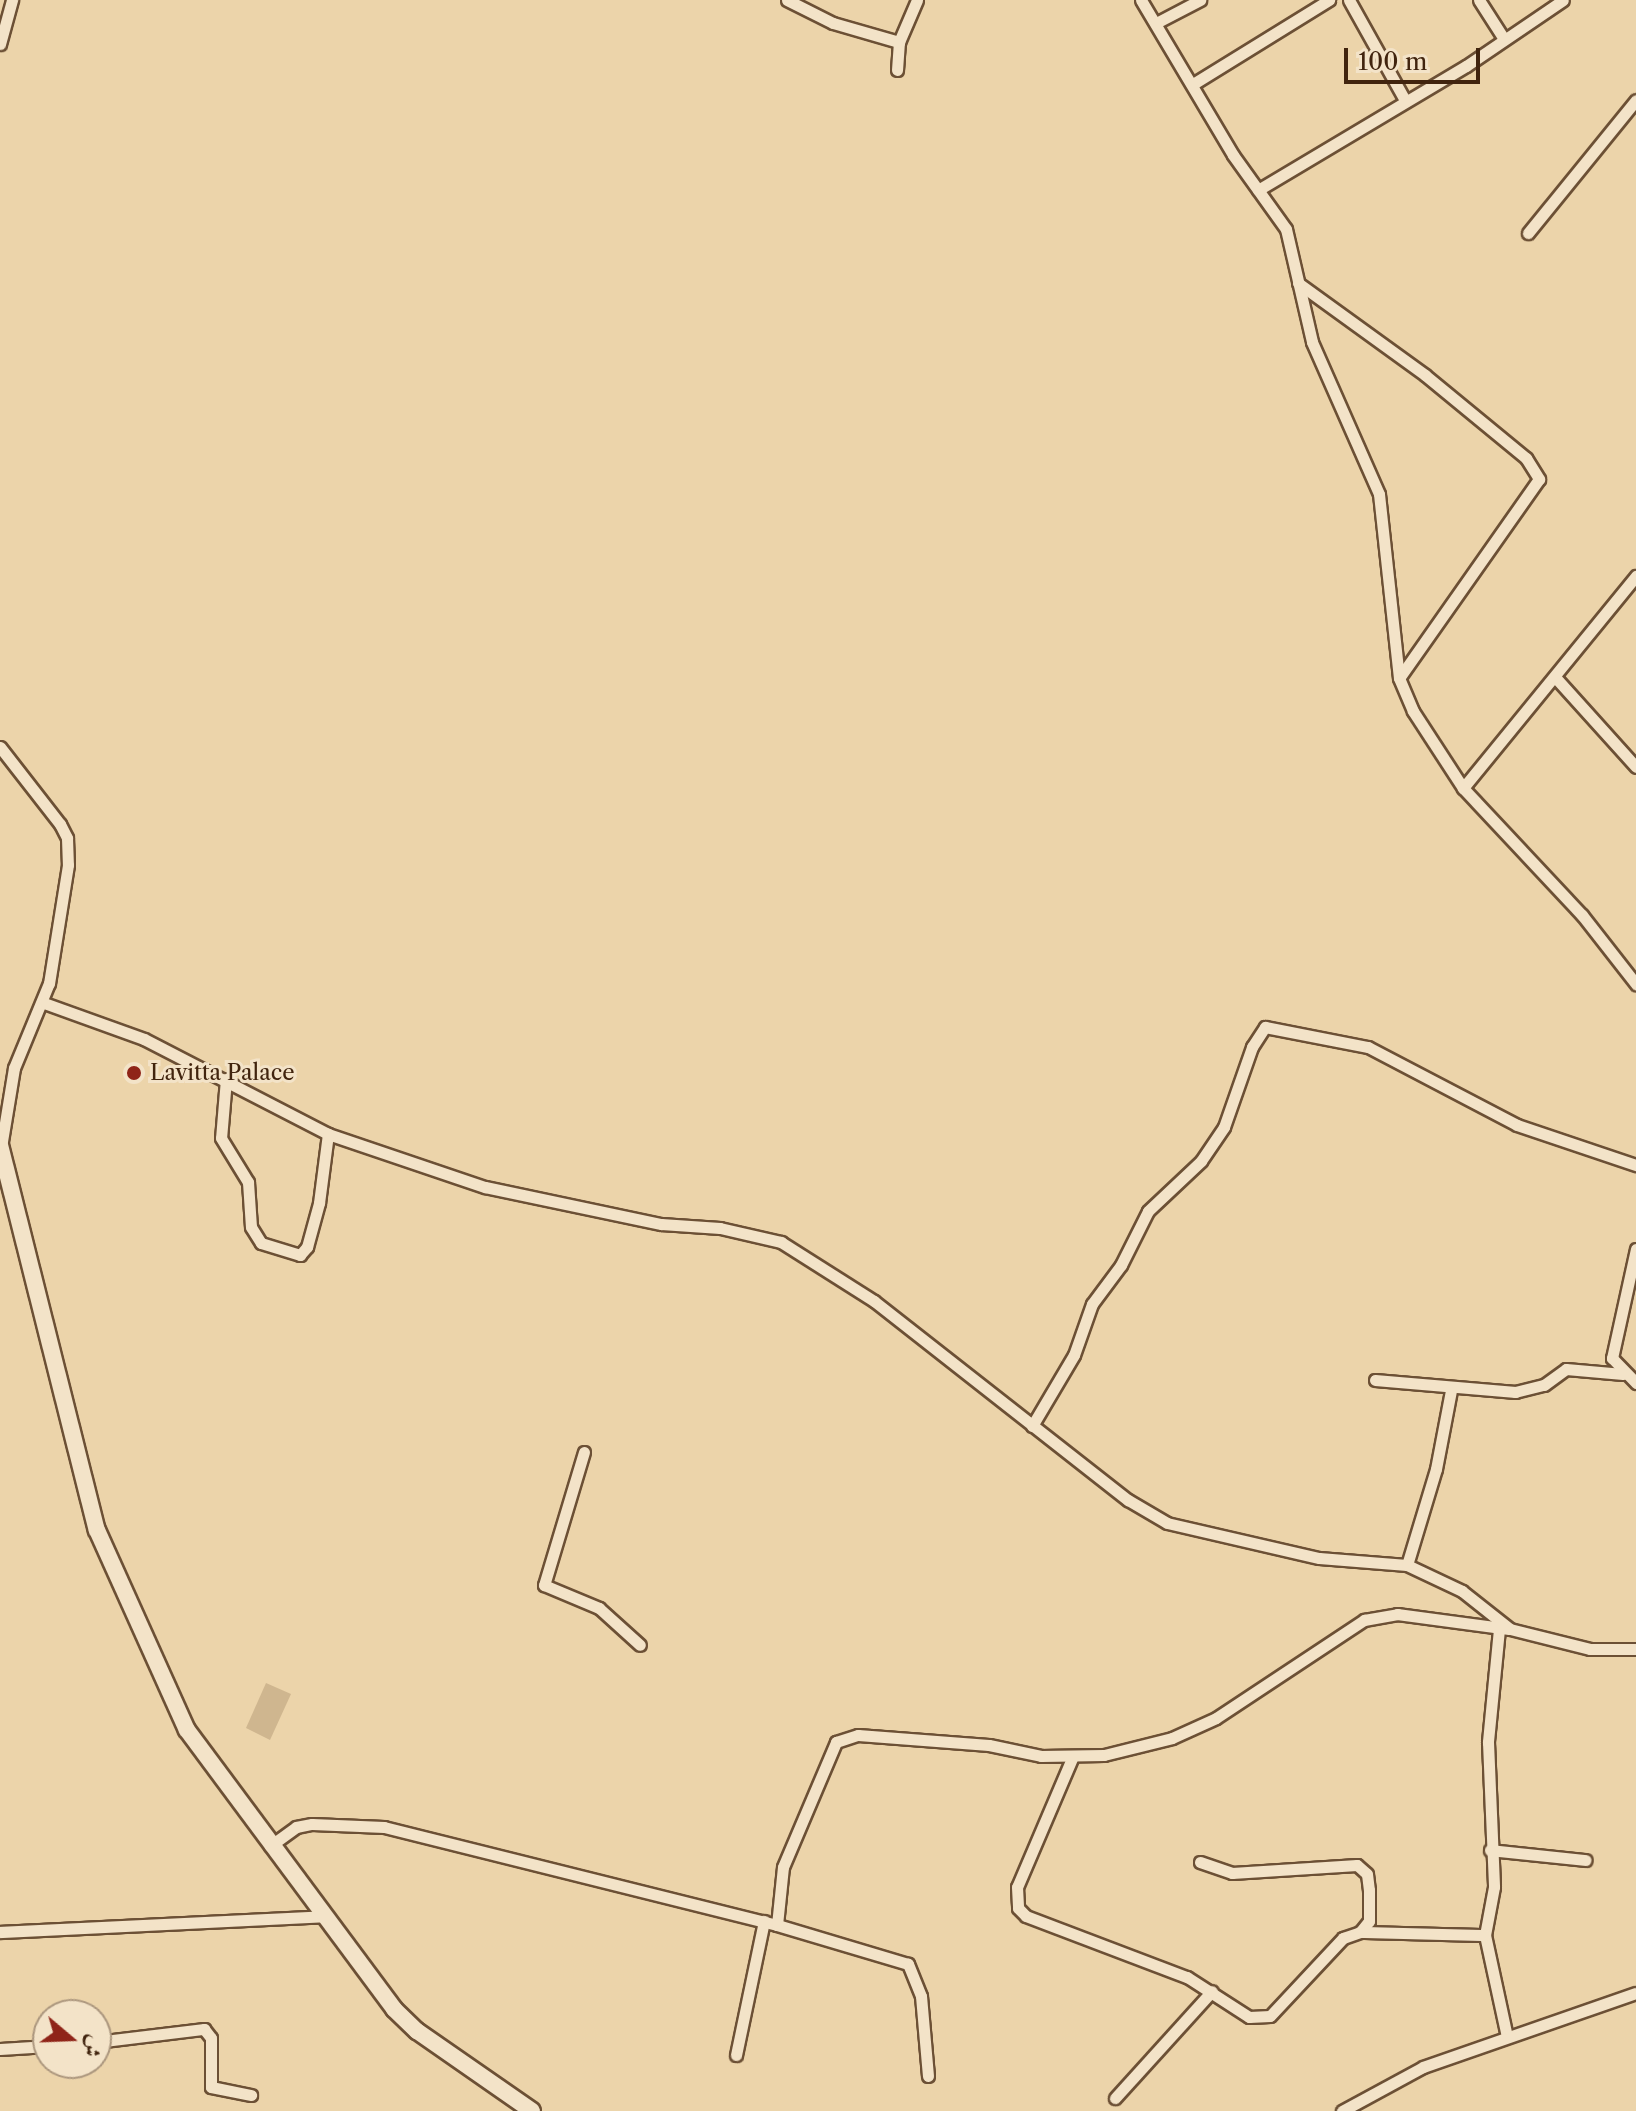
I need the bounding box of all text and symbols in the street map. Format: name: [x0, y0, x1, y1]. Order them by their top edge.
scale bar: [1348, 32, 1484, 82]
text: 100 m: [1358, 47, 1427, 76]
place label: Lavitta Palace: [150, 1060, 295, 1086]
marker: Lavitta Palace: [125, 1064, 143, 1082]
north arrow: [32, 1999, 112, 2079]
text: ش: [77, 2032, 110, 2061]

